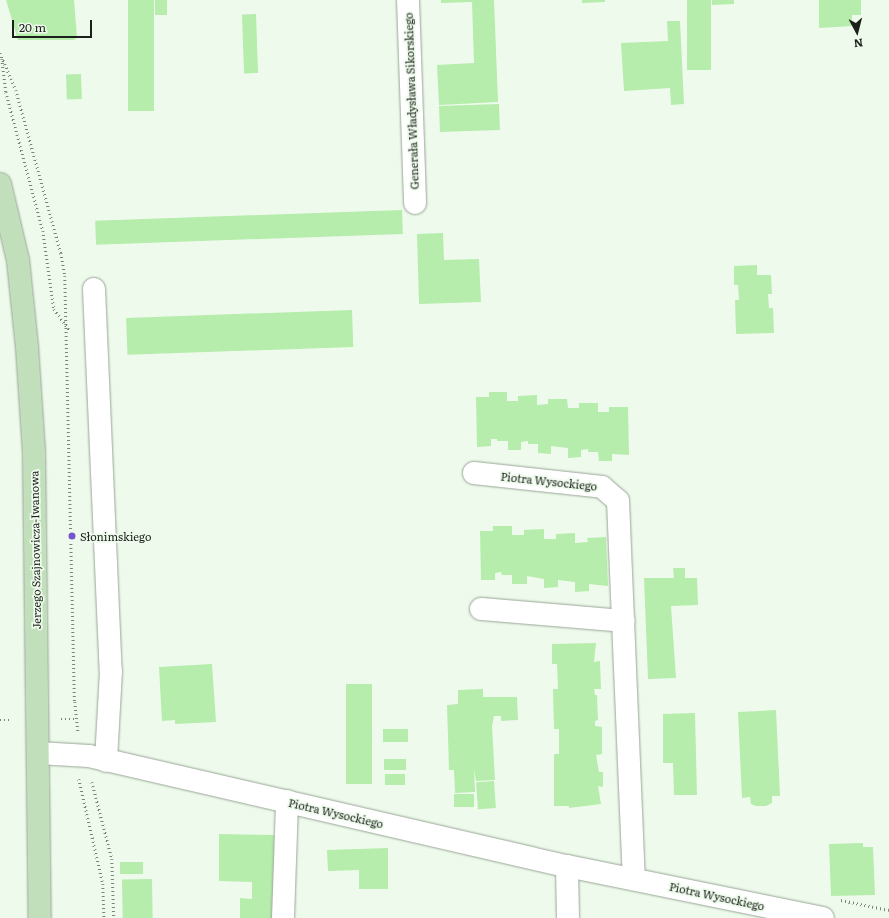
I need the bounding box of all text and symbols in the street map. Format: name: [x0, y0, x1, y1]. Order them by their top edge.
scale bar: [14, 12, 94, 38]
street label: Generała Władysława Sikorskiego: [401, 12, 421, 190]
north arrow: [837, 12, 877, 52]
text: 20 m: [19, 18, 46, 36]
text: N: [853, 35, 864, 52]
street label: Piotra Wysockiego: [500, 469, 598, 493]
street label: Jerzego Szajnowicza-Iwanowa: [27, 470, 43, 630]
place label: Słonimskiego: [80, 529, 151, 543]
marker: Słonimskiego: [67, 531, 77, 541]
street label: Piotra Wysockiego: [287, 796, 385, 830]
street label: Piotra Wysockiego: [668, 879, 766, 913]

